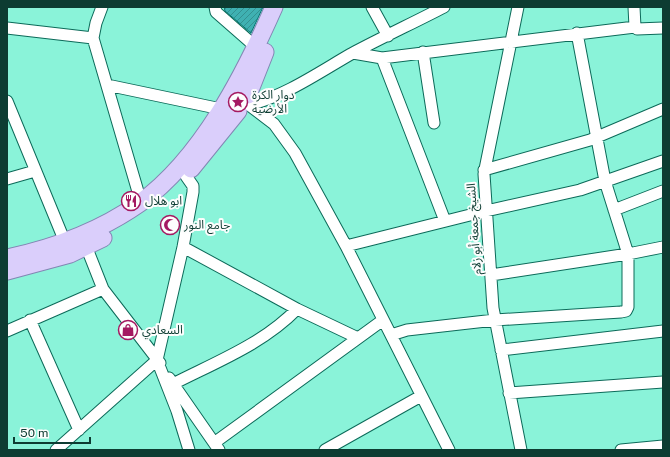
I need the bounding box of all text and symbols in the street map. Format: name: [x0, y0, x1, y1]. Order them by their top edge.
place label: دوار الكرة الأرضية: [252, 88, 295, 116]
place icon: دوار الكرة الأرضية: [227, 91, 249, 113]
street label: الشيخ جمعة أبو زلام: [463, 182, 486, 275]
restaurant icon: ابو هلال: [120, 190, 142, 212]
place label: ابو هلال: [145, 194, 182, 208]
mosque icon: جامع النور: [159, 214, 181, 236]
place label: جامع النور: [183, 218, 230, 234]
shop icon: السعادي: [117, 319, 139, 341]
place label: السعادي: [142, 323, 183, 340]
scale bar: [14, 419, 90, 445]
text: 50 m: [20, 426, 48, 440]

